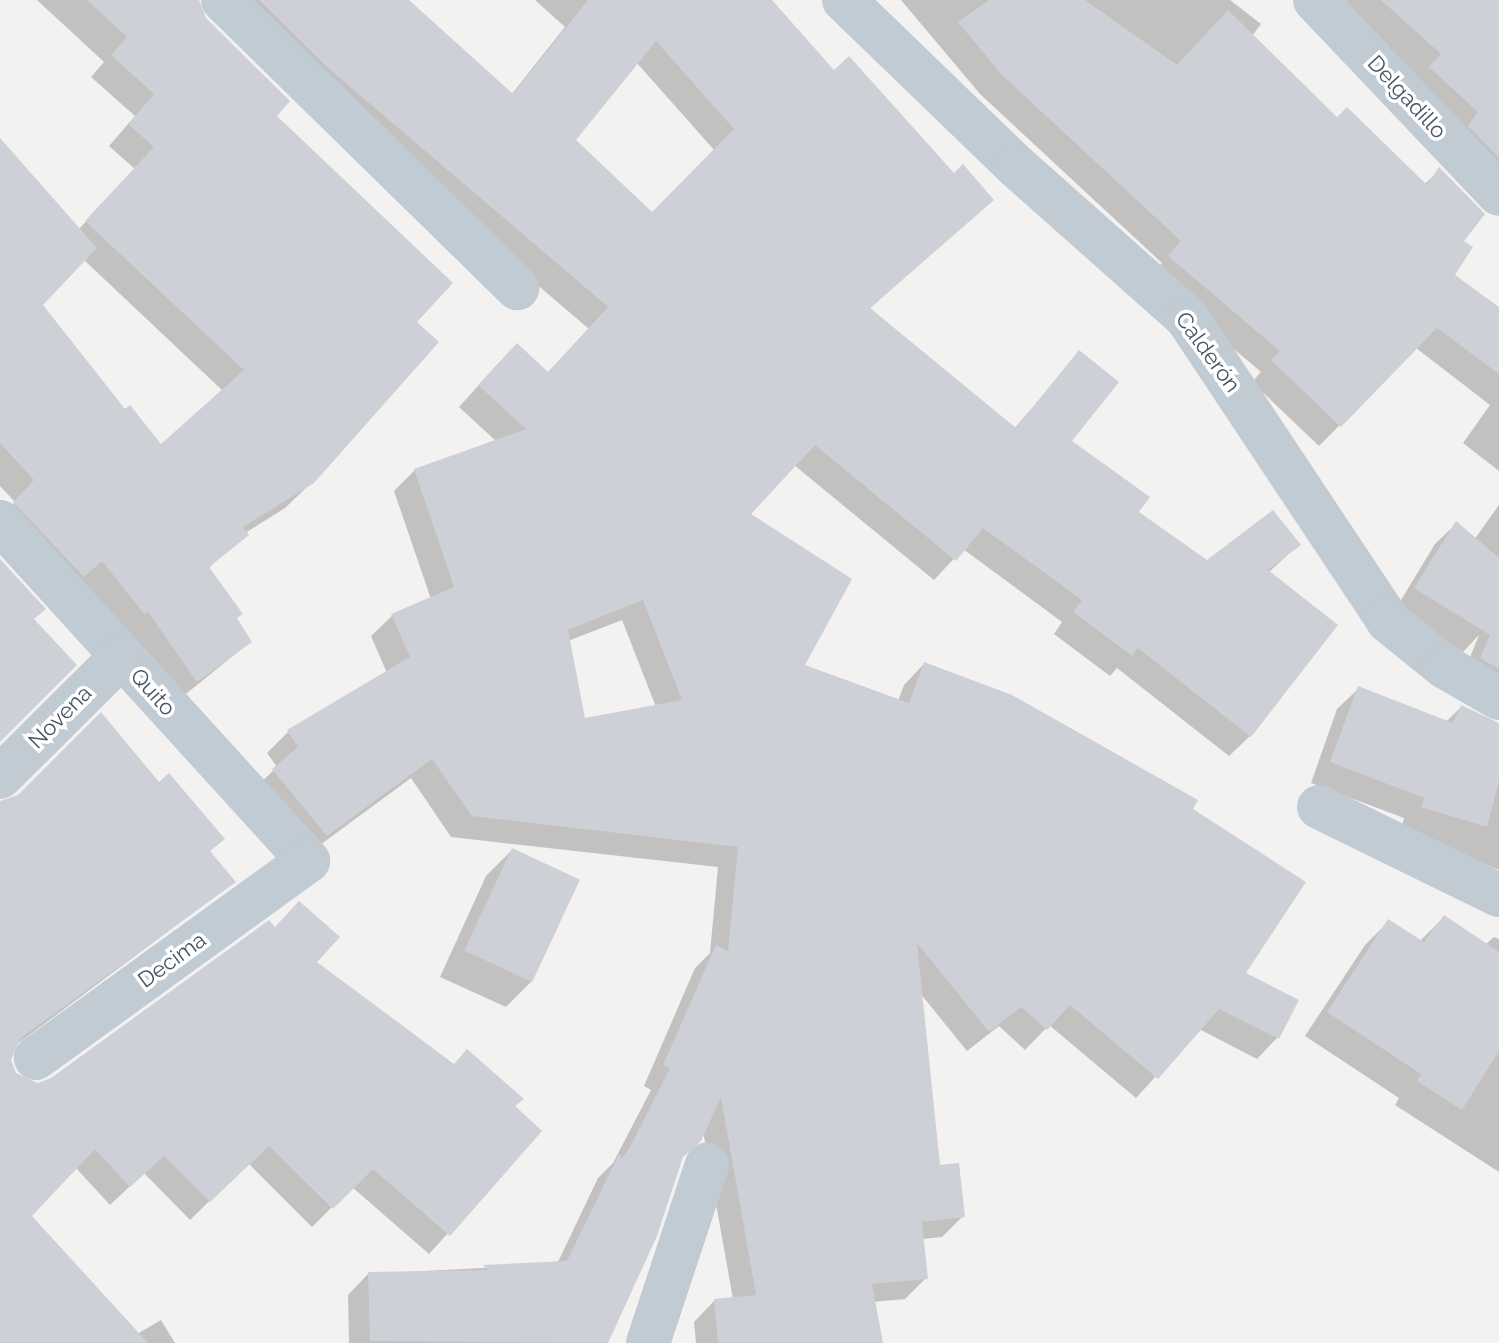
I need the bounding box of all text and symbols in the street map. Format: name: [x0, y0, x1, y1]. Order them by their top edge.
street label: Delgadillo: [1362, 50, 1452, 144]
street label: Calderón: [1170, 307, 1246, 397]
street label: Quito: [125, 663, 181, 721]
street label: Novena: [23, 680, 97, 754]
street label: Decima: [133, 926, 211, 994]

